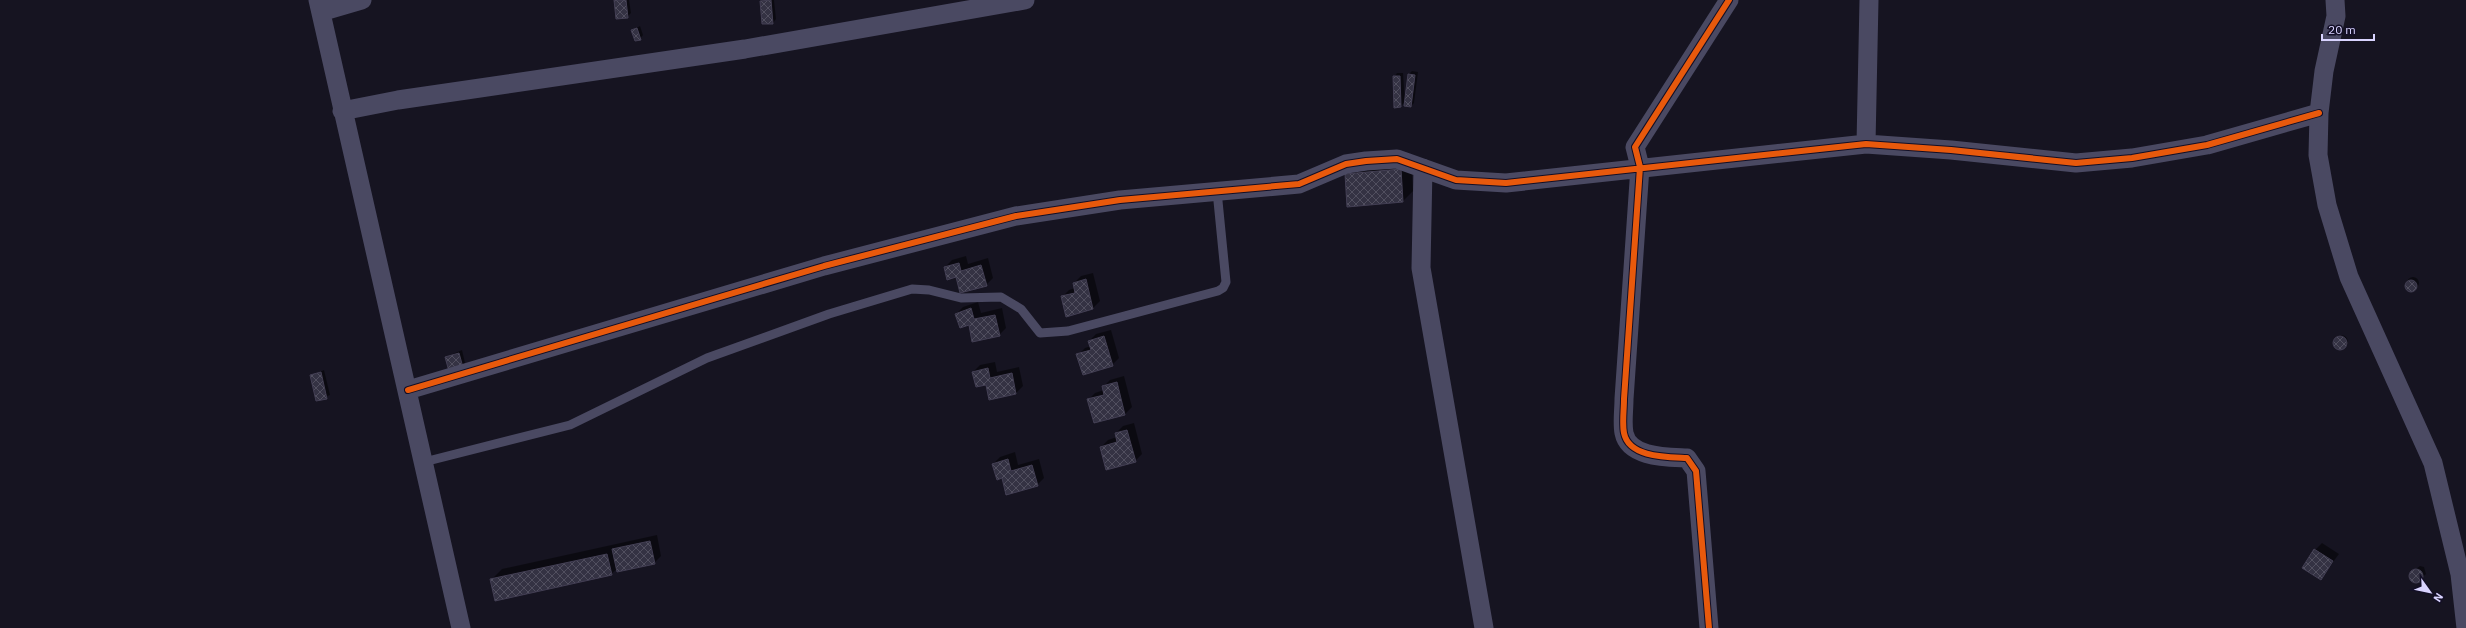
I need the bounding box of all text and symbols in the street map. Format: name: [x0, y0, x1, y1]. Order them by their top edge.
scale bar: [2322, 16, 2374, 42]
text: 20 m: [2328, 22, 2356, 37]
north arrow: [2410, 572, 2450, 612]
text: N: [2430, 590, 2446, 605]

